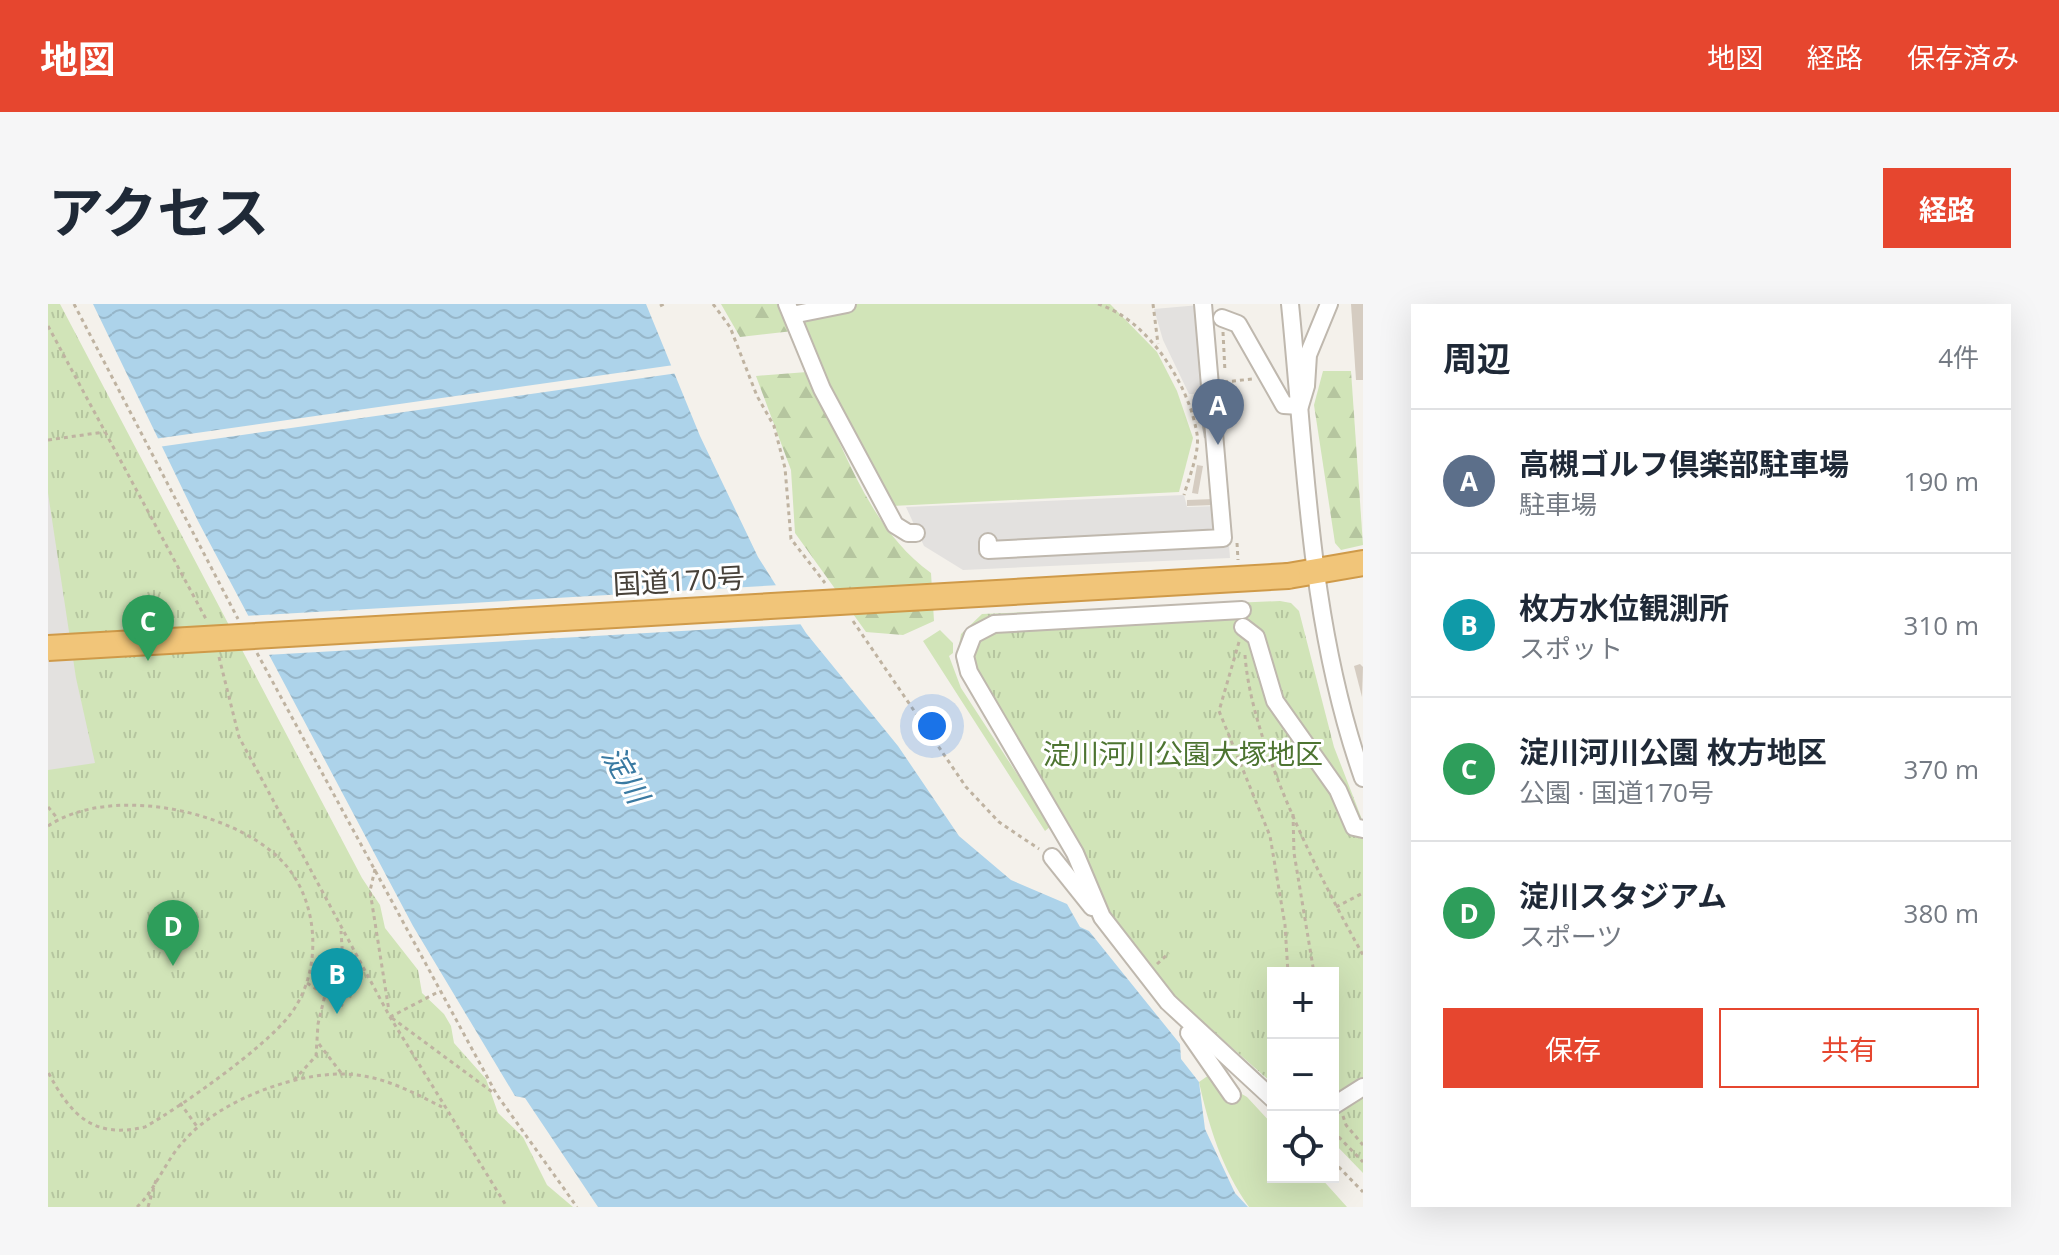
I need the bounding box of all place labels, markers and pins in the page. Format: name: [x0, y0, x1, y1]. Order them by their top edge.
pin: A: [1192, 379, 1244, 445]
pin: C: [122, 595, 174, 661]
pin: D: [147, 900, 199, 966]
pin: B: [311, 948, 363, 1014]

